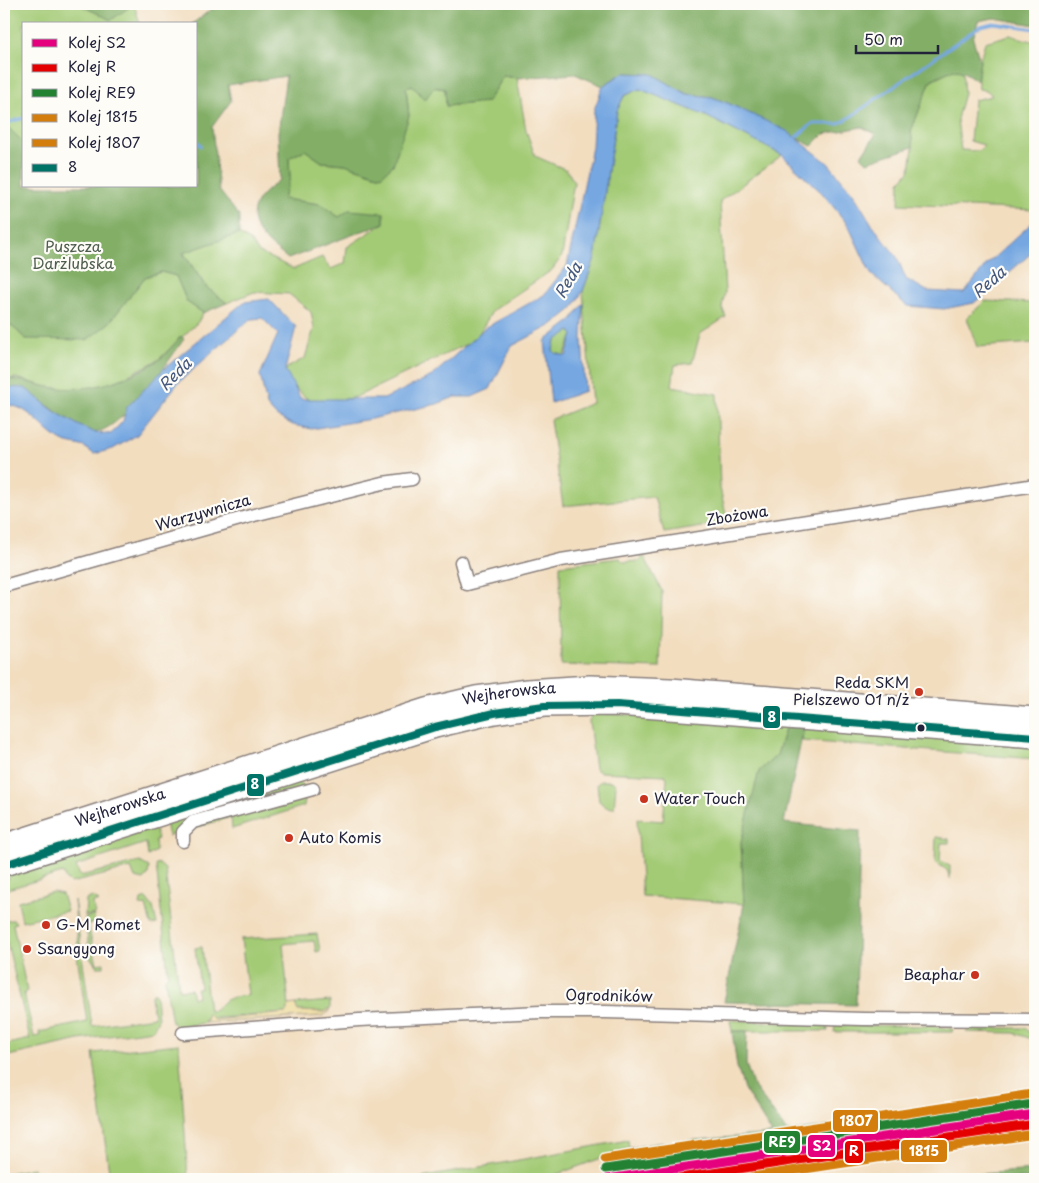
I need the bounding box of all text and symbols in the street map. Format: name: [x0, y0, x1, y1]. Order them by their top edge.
legend: [22, 22, 198, 188]
scale bar: [856, 22, 939, 54]
text: 50 m: [864, 27, 903, 50]
text: Kolej S2: [68, 30, 126, 53]
text: Kolej R: [68, 54, 116, 77]
text: Kolej RE9: [68, 80, 136, 103]
text: Kolej 1815: [68, 104, 138, 127]
text: Kolej 1807: [68, 130, 141, 153]
text: 8: [68, 154, 77, 177]
park label: Puszcza Darżlubska: [32, 234, 115, 274]
water label: Reda: [547, 256, 588, 302]
water label: Reda: [966, 259, 1011, 303]
water label: Reda: [152, 351, 197, 395]
street label: Warzywnicza: [152, 487, 253, 536]
street label: Zbożowa: [704, 498, 770, 531]
place label: Reda SKM Pielszewo 01 n/ż: [793, 670, 909, 710]
street label: Wejherowska: [460, 675, 557, 710]
marker: Reda SKM Pielszewo 01 n/ż: [913, 686, 925, 698]
line badge: 8: [762, 705, 781, 729]
text: 8: [768, 706, 777, 727]
unlabelled marker: [916, 723, 926, 733]
line badge: 8: [246, 773, 265, 797]
text: 8: [251, 773, 260, 794]
street label: Wejherowska: [71, 781, 169, 832]
place label: Water Touch: [654, 786, 746, 809]
marker: Water Touch: [638, 793, 650, 805]
place label: Auto Komis: [299, 825, 381, 848]
marker: Auto Komis: [283, 832, 295, 844]
place label: G-M Romet: [56, 912, 140, 935]
marker: G-M Romet: [40, 919, 52, 931]
place label: Ssangyong: [37, 936, 115, 959]
marker: Ssangyong: [21, 943, 33, 955]
place label: Beaphar: [903, 962, 965, 985]
marker: Beaphar: [969, 969, 981, 981]
street label: Ogrodników: [565, 982, 654, 1007]
line badge: 1807: [832, 1109, 879, 1133]
text: 1807: [839, 1110, 873, 1131]
line badge: RE9: [763, 1130, 801, 1154]
text: RE9: [768, 1131, 796, 1152]
line badge: S2: [807, 1134, 836, 1158]
text: S2: [813, 1135, 831, 1156]
line badge: 1815: [900, 1139, 948, 1163]
line badge: R: [844, 1140, 864, 1164]
text: R: [849, 1140, 859, 1161]
text: 1815: [909, 1140, 939, 1161]

